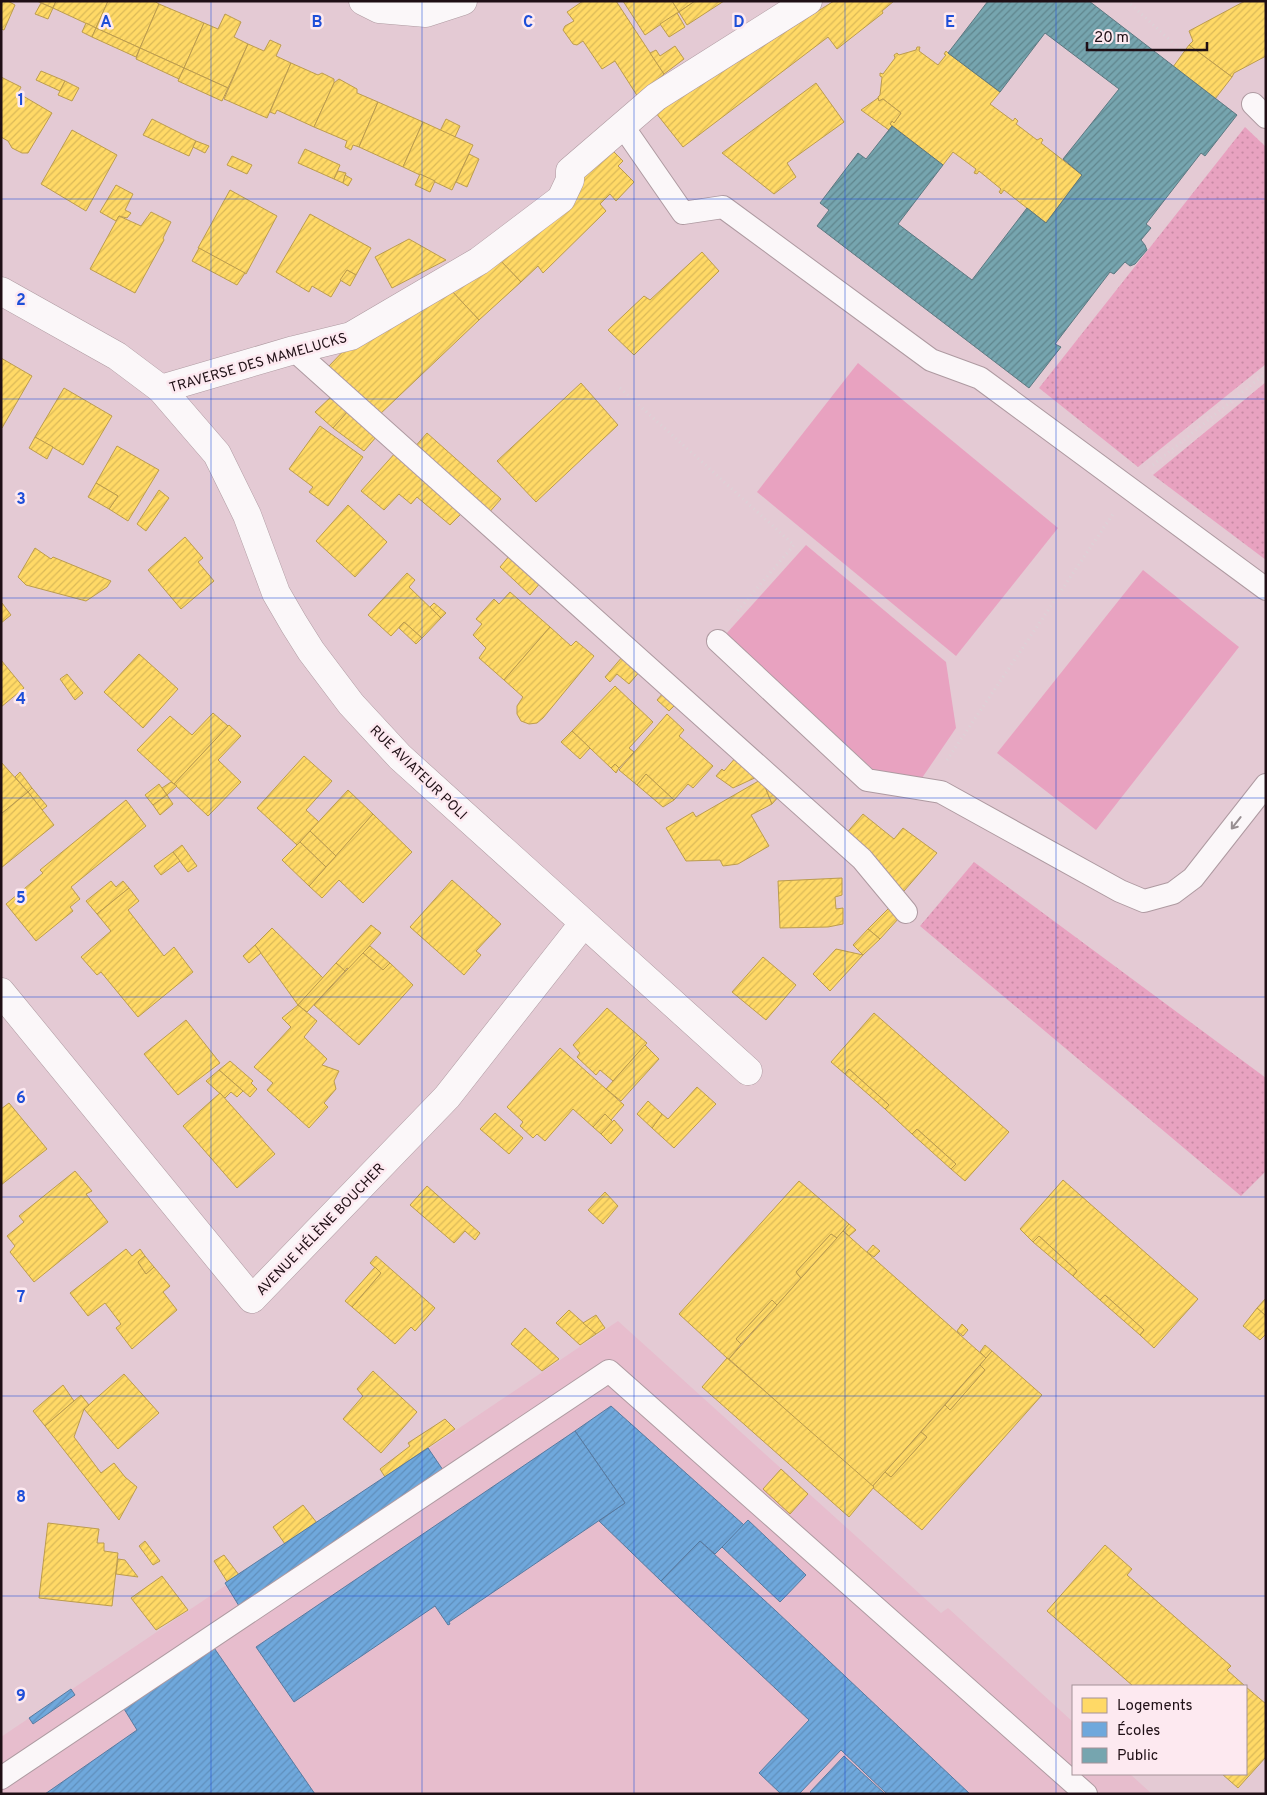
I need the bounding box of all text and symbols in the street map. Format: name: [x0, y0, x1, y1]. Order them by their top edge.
text: A: [100, 13, 112, 33]
text: B: [311, 13, 323, 33]
text: C: [523, 13, 533, 33]
text: D: [733, 13, 745, 33]
text: E: [945, 13, 955, 33]
scale bar: [1087, 20, 1207, 52]
text: 20 m: [1094, 29, 1129, 48]
text: 1: [18, 91, 24, 111]
text: 2: [16, 291, 26, 311]
street label: TRAVERSE DES MAMELUCKS: [168, 330, 349, 397]
text: 3: [16, 490, 26, 510]
text: 4: [16, 690, 26, 710]
street label: RUE AVIATEUR POLI: [366, 722, 470, 824]
one-way arrow: [1230, 817, 1241, 830]
text: 5: [16, 889, 26, 909]
text: 6: [16, 1089, 26, 1109]
street label: AVENUE HÉLÈNE BOUCHER: [253, 1160, 389, 1300]
text: 7: [17, 1288, 25, 1308]
text: 8: [16, 1488, 26, 1508]
legend: [1072, 1685, 1247, 1775]
text: 9: [16, 1687, 26, 1707]
text: Logements: [1117, 1697, 1193, 1716]
text: Écoles: [1117, 1721, 1160, 1741]
text: Public: [1117, 1747, 1158, 1766]

